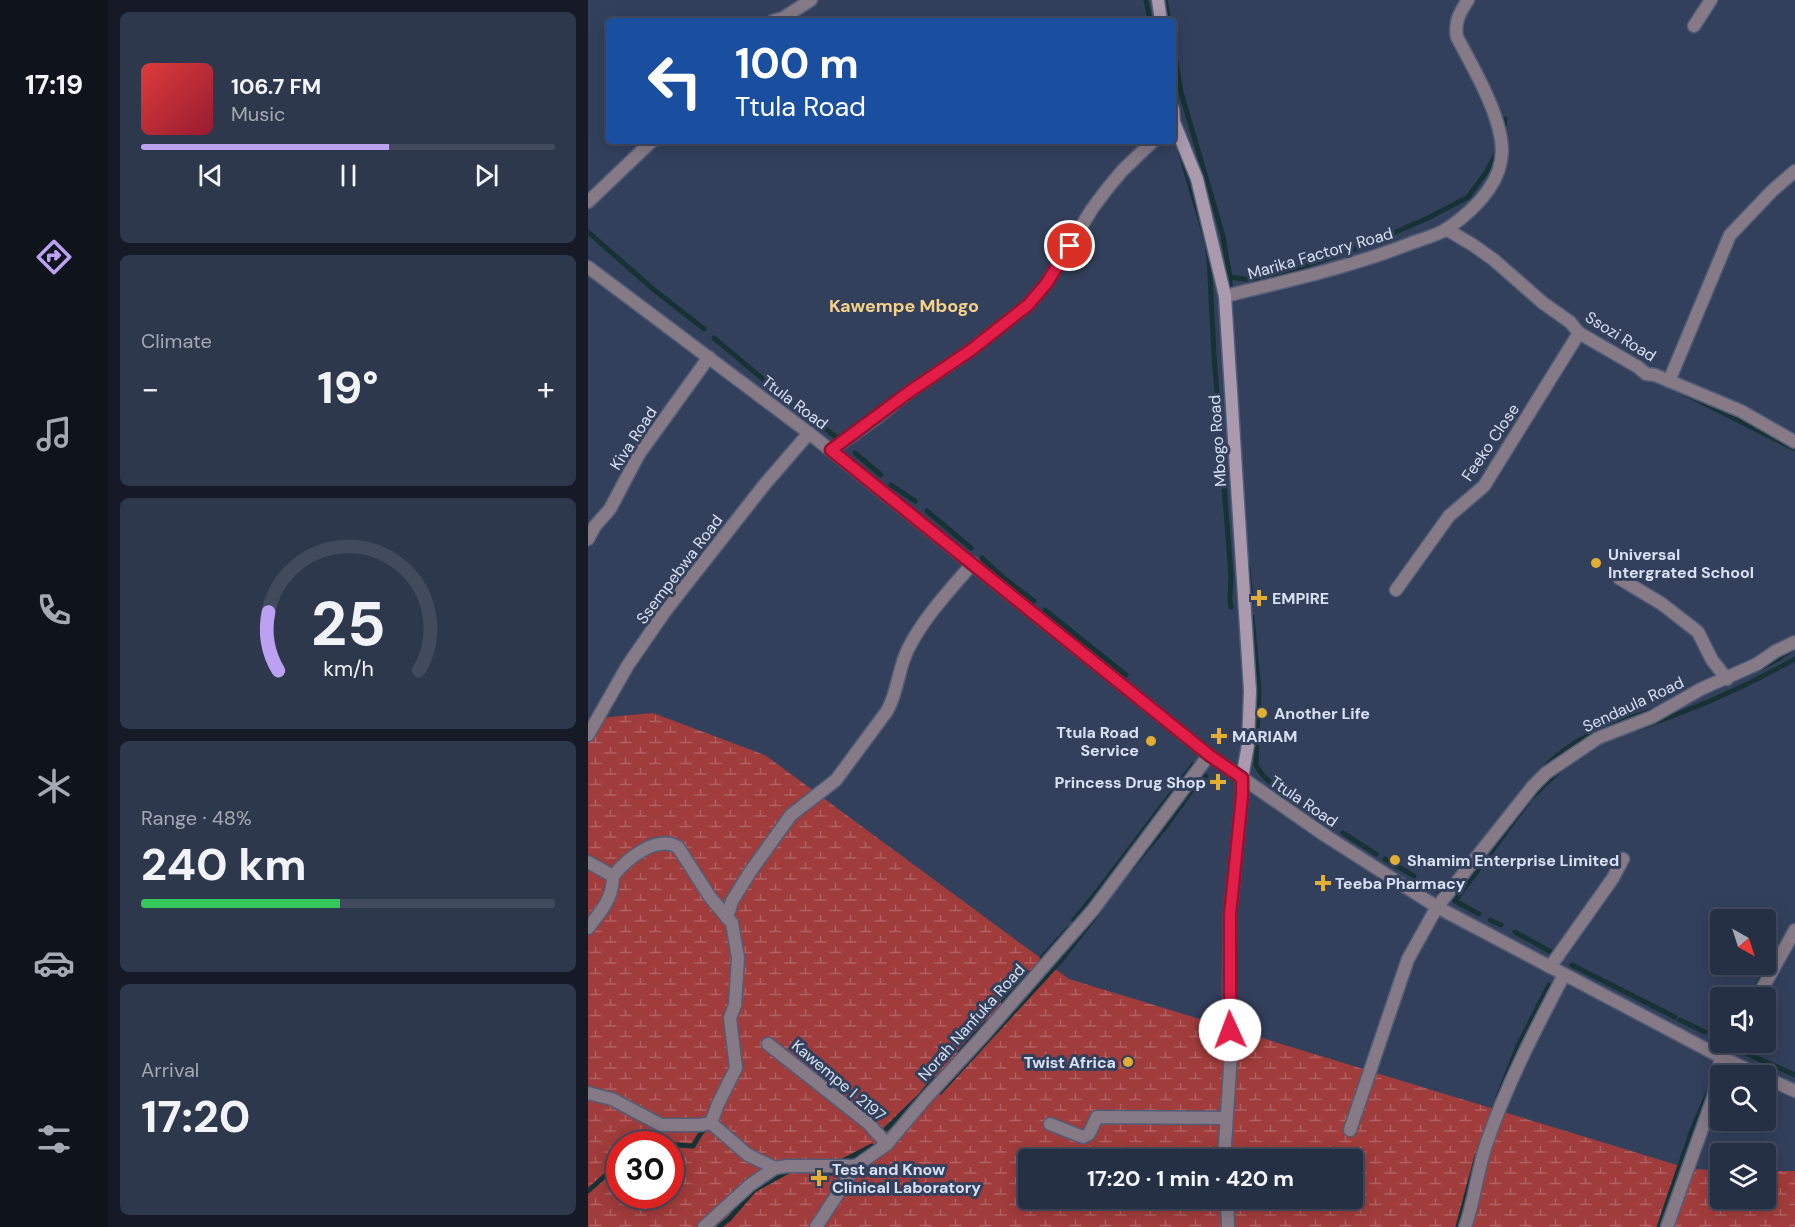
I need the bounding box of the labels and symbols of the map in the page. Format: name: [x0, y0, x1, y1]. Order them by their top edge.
pin: [1044, 220, 1095, 271]
street label: Marika Factory Road: [1245, 223, 1395, 284]
district label: Kawempe Mbogo: [829, 294, 979, 318]
street label: Ssozi Road: [1581, 306, 1660, 366]
street label: Ttula Road: [757, 371, 832, 434]
street label: Mbogo Road: [1204, 394, 1231, 488]
street label: Feeko Close: [1457, 399, 1524, 485]
street label: Kiva Road: [605, 403, 662, 474]
street label: Ssempebwa Road: [631, 510, 727, 628]
place label: Universal Intergrated School: [1608, 544, 1754, 583]
marker: Universal Intergrated School: [1589, 556, 1603, 570]
place label: EMPIRE: [1272, 588, 1329, 609]
marker: EMPIRE: [1250, 589, 1268, 607]
street label: Sendaula Road: [1579, 672, 1687, 737]
place label: Another Life: [1274, 703, 1370, 724]
marker: Another Life: [1255, 706, 1269, 720]
place label: Ttula Road Service: [1056, 722, 1139, 761]
place label: MARIAM: [1232, 726, 1298, 747]
marker: MARIAM: [1210, 727, 1228, 745]
marker: Ttula Road Service: [1144, 734, 1158, 748]
street label: Ttula Road: [1266, 771, 1342, 832]
place label: Princess Drug Shop: [1054, 772, 1206, 793]
marker: Princess Drug Shop: [1211, 775, 1225, 789]
place label: Shamim Enterprise Limited: [1407, 850, 1619, 871]
marker: Shamim Enterprise Limited: [1388, 853, 1402, 867]
place label: Teeba Pharmacy: [1335, 873, 1466, 894]
marker: Teeba Pharmacy: [1316, 876, 1330, 890]
north arrow: [1710, 909, 1776, 975]
street label: Norah Nanfuka Road: [913, 959, 1029, 1085]
position arrow: [1198, 998, 1262, 1062]
street label: Kawempe I 2197: [787, 1035, 890, 1126]
place label: Twist Africa: [1024, 1052, 1116, 1073]
marker: Twist Africa: [1121, 1055, 1135, 1069]
speed limit sign: 30: [606, 1131, 684, 1209]
place label: Test and Know Clinical Laboratory: [832, 1159, 981, 1198]
marker: Test and Know Clinical Laboratory: [810, 1169, 828, 1187]

